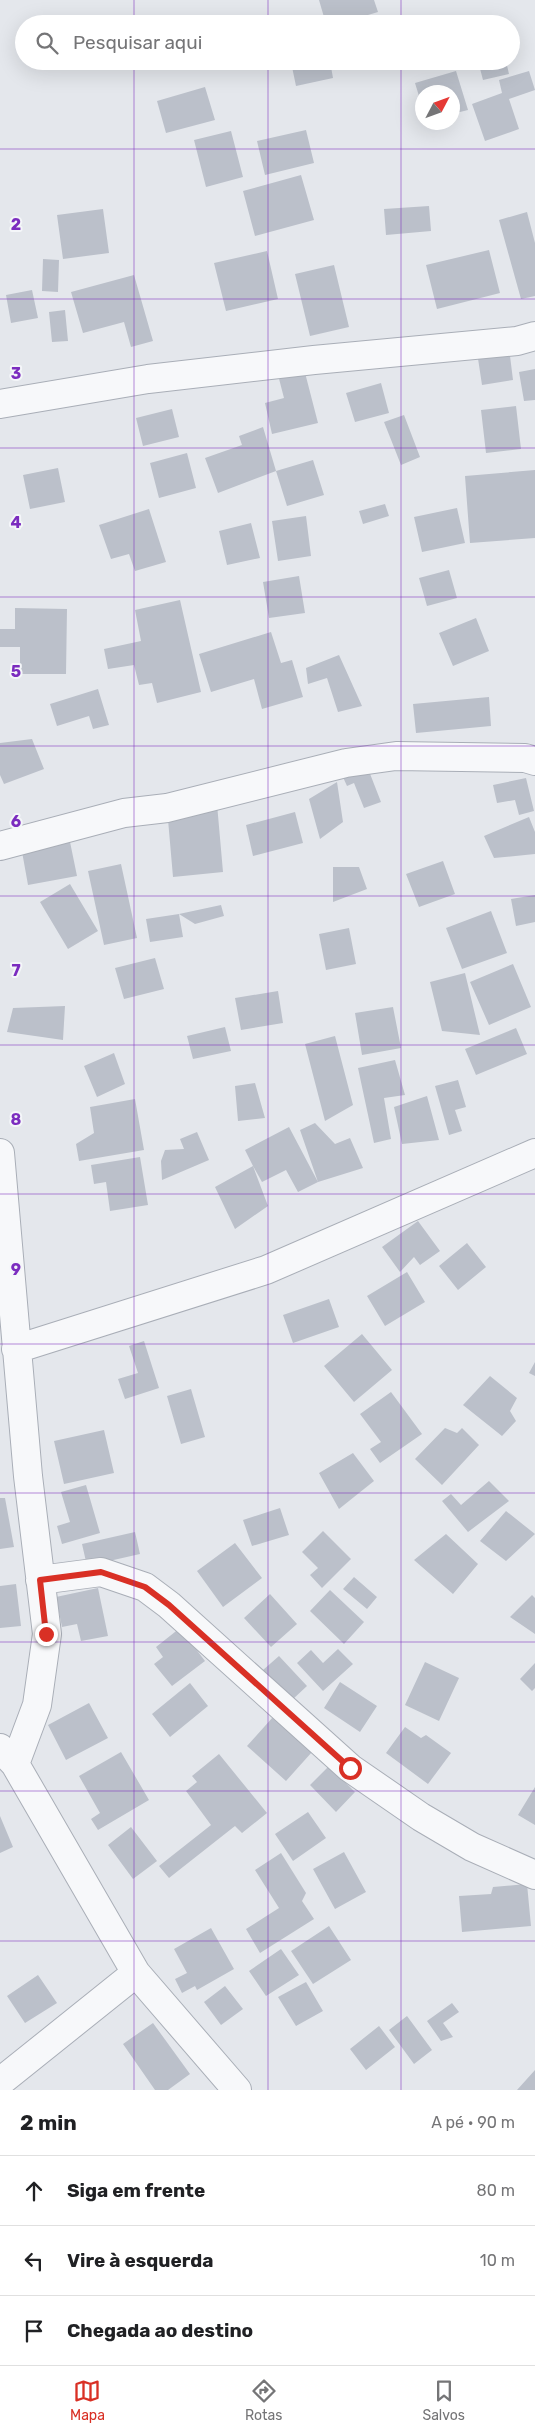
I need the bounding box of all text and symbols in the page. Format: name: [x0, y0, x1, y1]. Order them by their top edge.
search box: [15, 15, 520, 70]
icon: search: [33, 29, 61, 57]
text: Pesquisar aqui: [73, 31, 202, 54]
north arrow: [415, 85, 460, 130]
text: 2: [11, 215, 21, 234]
text: 3: [11, 364, 21, 383]
text: 4: [11, 513, 22, 532]
text: 5: [11, 662, 21, 681]
text: 6: [11, 812, 21, 831]
text: 7: [11, 961, 21, 980]
text: 8: [11, 1110, 22, 1129]
text: 9: [11, 1260, 21, 1279]
route end: [35, 1623, 58, 1646]
route start: [339, 1757, 362, 1780]
text: 2 min: [20, 2110, 77, 2135]
text: A pé · 90 m: [431, 2113, 515, 2132]
icon: ahead: [20, 2177, 48, 2205]
text: Siga em frente: [67, 2179, 205, 2202]
text: 80 m: [477, 2181, 515, 2200]
icon: left: [20, 2247, 48, 2275]
text: Vire à esquerda: [67, 2249, 214, 2272]
text: 10 m: [480, 2251, 515, 2270]
icon: arrive: [20, 2317, 48, 2345]
text: Chegada ao destino: [67, 2319, 253, 2342]
tab: Mapa: [70, 2377, 105, 2424]
tab: Rotas: [245, 2377, 282, 2424]
tab: Salvos: [422, 2377, 465, 2424]

